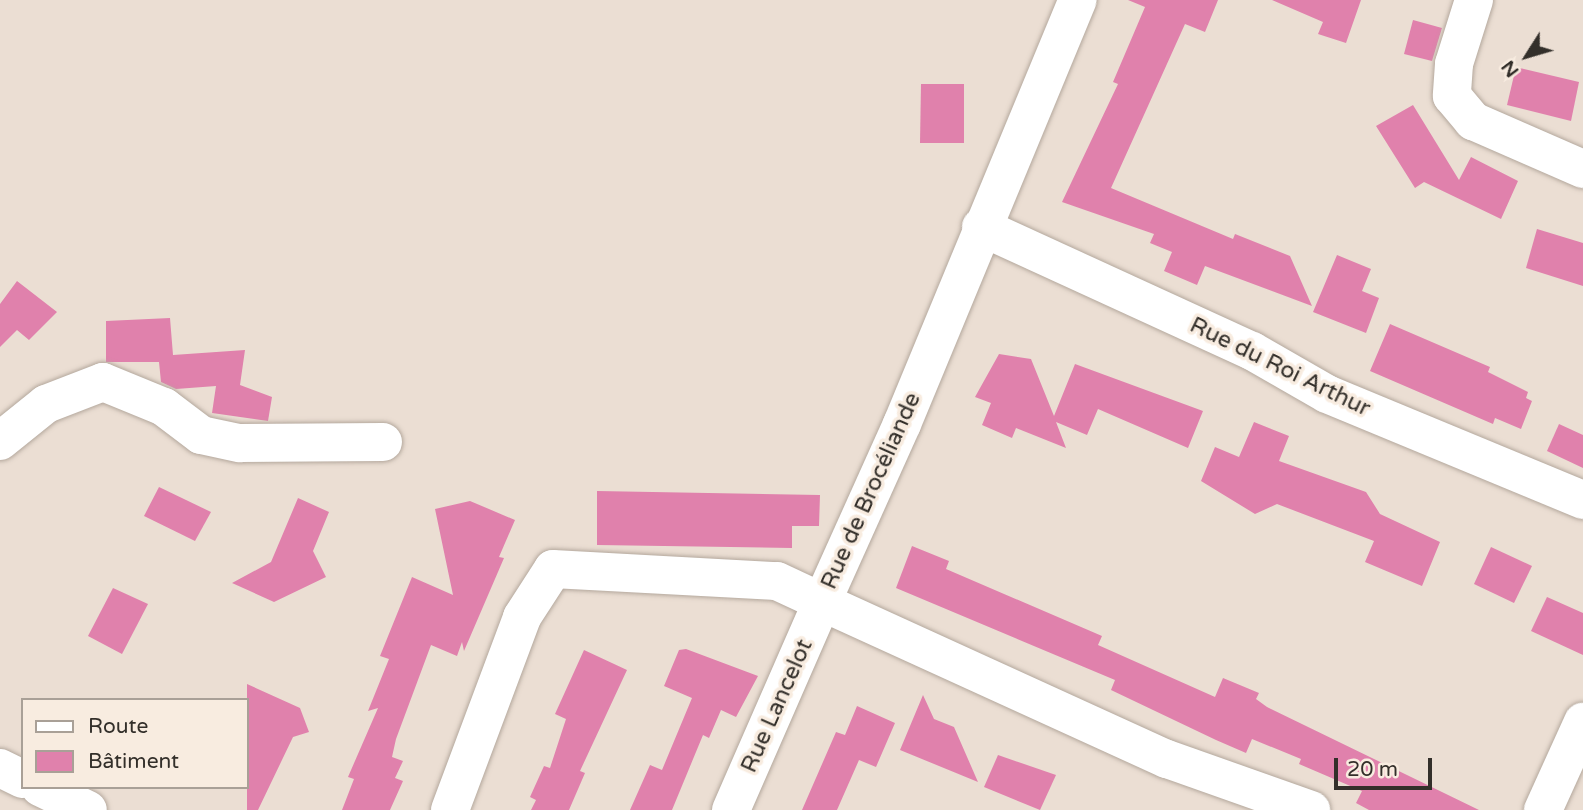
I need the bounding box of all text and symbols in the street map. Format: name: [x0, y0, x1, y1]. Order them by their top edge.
north arrow: [1492, 21, 1562, 91]
text: N: [1497, 56, 1524, 81]
street label: Rue du Roi Arthur: [1185, 311, 1375, 423]
street label: Rue de Brocéliande: [815, 388, 927, 594]
street label: Rue Lancelot: [735, 635, 819, 777]
legend: [21, 698, 248, 789]
text: Route: [88, 714, 148, 739]
scale bar: [1338, 744, 1436, 788]
text: Bâtiment: [88, 749, 179, 774]
text: 20 m: [1347, 757, 1398, 782]

